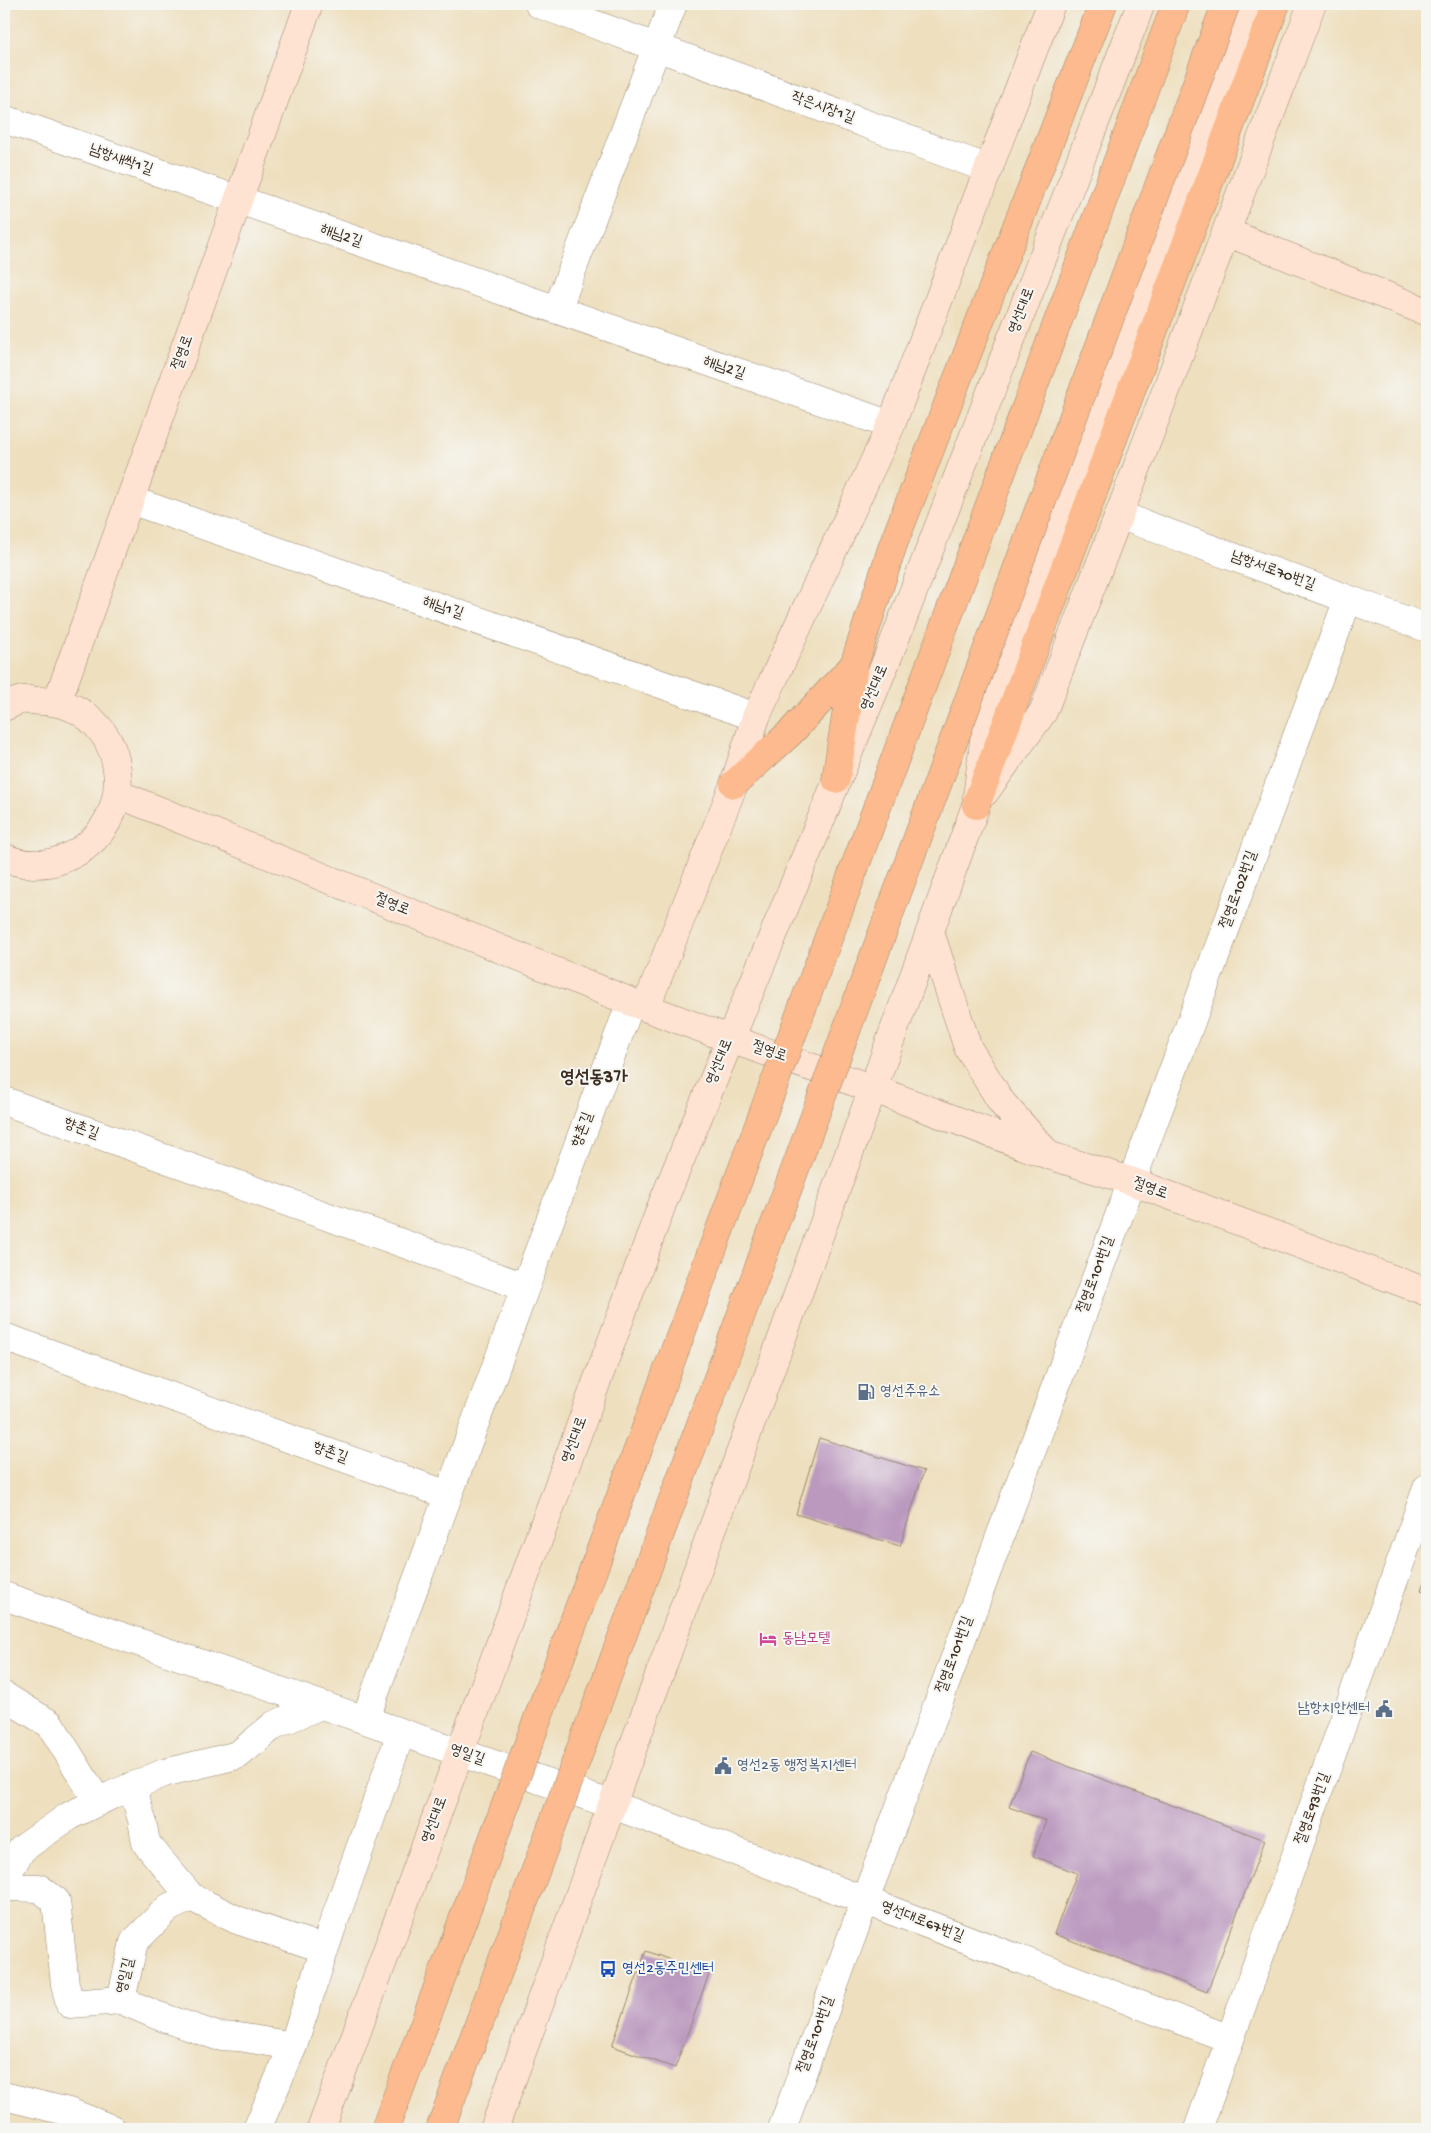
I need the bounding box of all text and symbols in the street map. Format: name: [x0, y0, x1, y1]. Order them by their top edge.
street label: 작은시장1길: [789, 88, 857, 128]
street label: 남항새싹1길: [87, 141, 155, 179]
street label: 해님2길: [317, 220, 365, 252]
street label: 영선대로: [1005, 285, 1039, 337]
street label: 절영로: [168, 333, 198, 373]
street label: 해님2길: [700, 352, 748, 384]
street label: 남항서로70번길: [1228, 547, 1318, 595]
street label: 해님1길: [420, 593, 466, 623]
street label: 영선대로: [857, 662, 893, 714]
street label: 절영로102번길: [1216, 848, 1262, 932]
street label: 절영로: [372, 890, 412, 920]
street label: 영선대로: [703, 1036, 737, 1088]
street label: 절영로: [749, 1038, 789, 1066]
district label: 영선동3가: [560, 1068, 628, 1089]
street label: 향촌길: [568, 1110, 598, 1150]
street label: 향촌길: [61, 1114, 101, 1144]
street label: 절영로: [1130, 1174, 1170, 1204]
street label: 절영로101번길: [1074, 1234, 1118, 1316]
fuel station icon: 영선주유소: [856, 1382, 876, 1402]
place label: 영선주유소: [880, 1383, 940, 1401]
street label: 영선대로: [558, 1414, 592, 1466]
street label: 향촌길: [310, 1438, 350, 1468]
street label: 절영로101번길: [933, 1614, 977, 1696]
hotel icon: 동남모텔: [758, 1629, 778, 1649]
place label: 동남모텔: [782, 1630, 830, 1648]
public building icon: 남항치안센터: [1374, 1699, 1394, 1719]
place label: 남항치안센터: [1298, 1700, 1370, 1718]
street label: 영일길: [447, 1741, 487, 1769]
public building icon: 영선2동 행정복지센터: [713, 1756, 733, 1776]
place label: 영선2동 행정복지센터: [737, 1757, 857, 1775]
street label: 절영로93번길: [1292, 1770, 1334, 1848]
street label: 영선대로: [418, 1794, 452, 1846]
street label: 영선대로67번길: [878, 1898, 966, 1946]
street label: 영일길: [113, 1956, 139, 1996]
bus stop icon: 영선2동주민센터: [598, 1959, 618, 1979]
place label: 영선2동주민센터: [622, 1960, 714, 1978]
street label: 절영로101번길: [794, 1994, 838, 2076]

